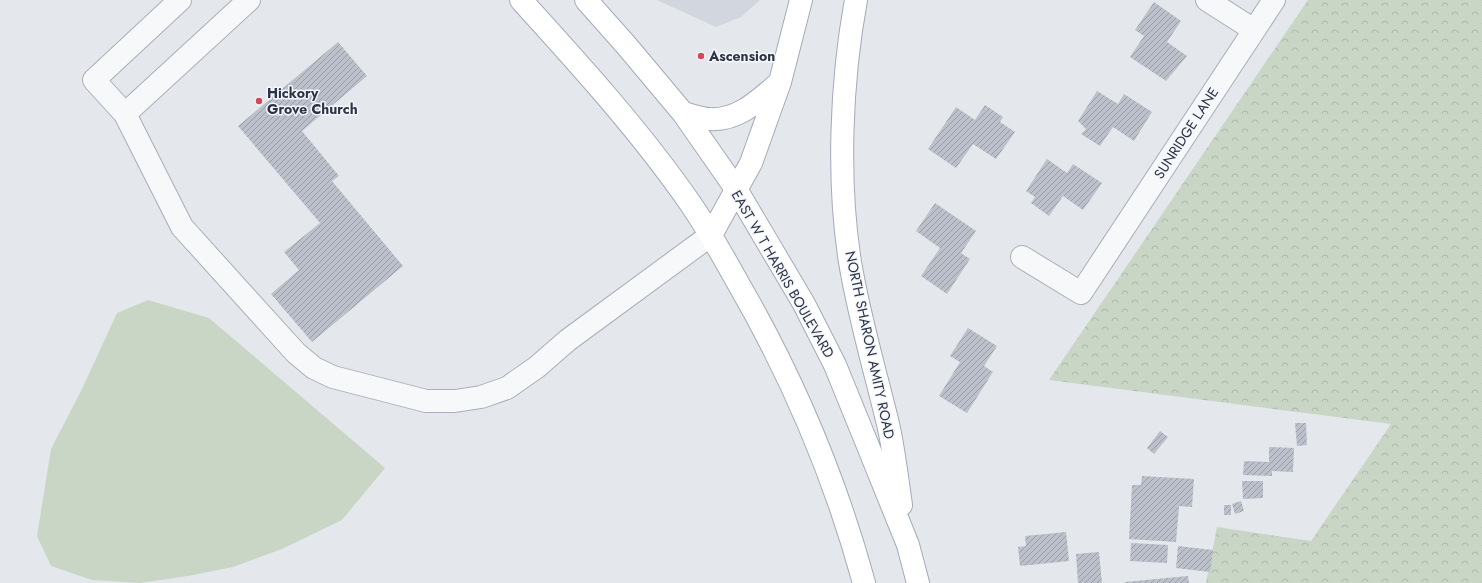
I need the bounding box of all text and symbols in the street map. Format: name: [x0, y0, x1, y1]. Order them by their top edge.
place label: Ascension: [708, 46, 775, 66]
marker: Ascension: [696, 51, 706, 61]
place label: Hickory Grove Church: [267, 83, 358, 119]
street label: SUNRIDGE LANE: [1149, 83, 1223, 183]
marker: Hickory Grove Church: [254, 96, 264, 106]
street label: EAST W T HARRIS BOULEVARD: [727, 187, 839, 361]
street label: NORTH SHARON AMITY ROAD: [840, 249, 900, 441]

